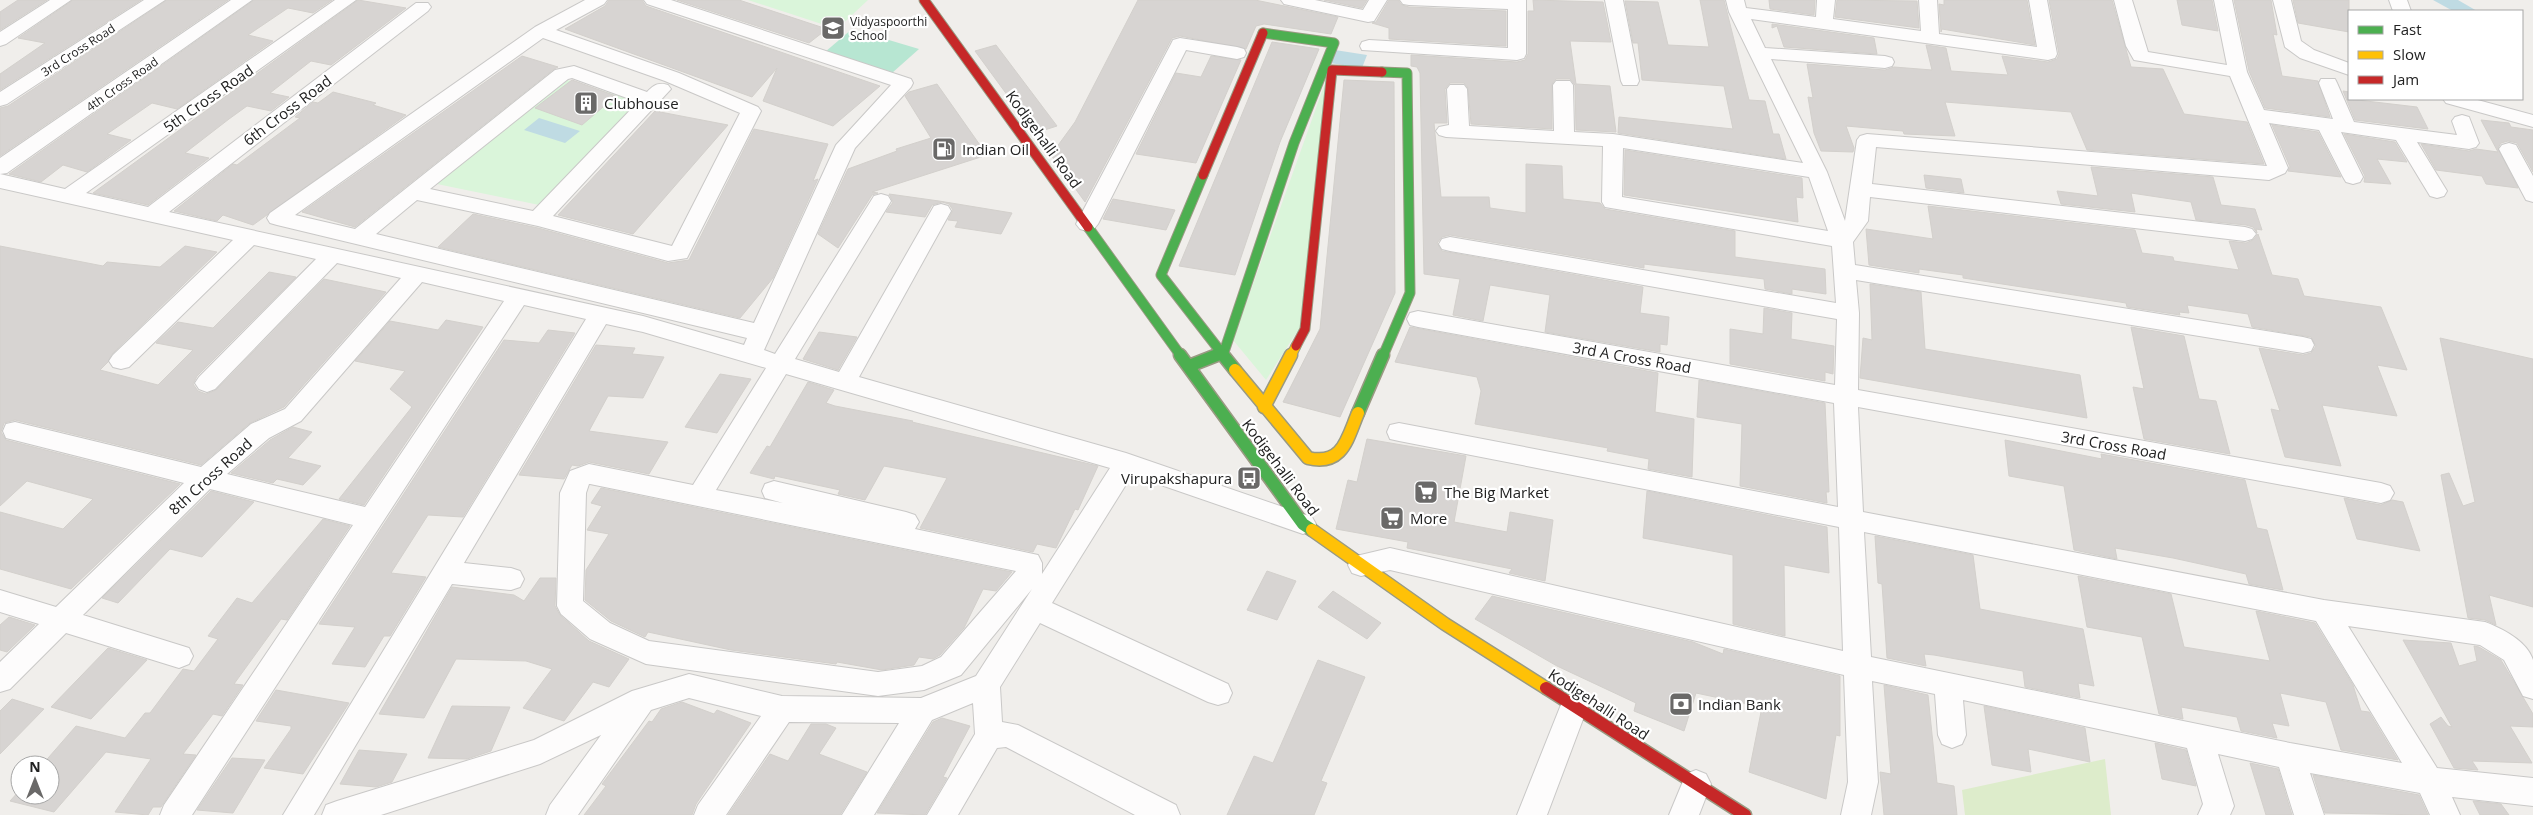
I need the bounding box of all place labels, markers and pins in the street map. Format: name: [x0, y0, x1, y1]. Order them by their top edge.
place label: Vidyaspoorthi School: [850, 13, 927, 44]
school or university icon: Vidyaspoorthi School: [820, 15, 846, 41]
building icon: Clubhouse: [573, 90, 599, 116]
place label: Clubhouse: [604, 93, 679, 113]
fuel station icon: Indian Oil: [931, 136, 957, 162]
place label: Indian Oil: [962, 139, 1029, 159]
bus stop icon: Virupakshapura: [1236, 465, 1262, 491]
place label: Virupakshapura: [1121, 468, 1232, 488]
supermarket icon: The Big Market: [1413, 479, 1439, 505]
place label: The Big Market: [1444, 482, 1549, 502]
supermarket icon: More: [1379, 505, 1405, 531]
place label: More: [1410, 508, 1447, 528]
bank icon: Indian Bank: [1668, 691, 1694, 717]
place label: Indian Bank: [1698, 694, 1781, 714]

